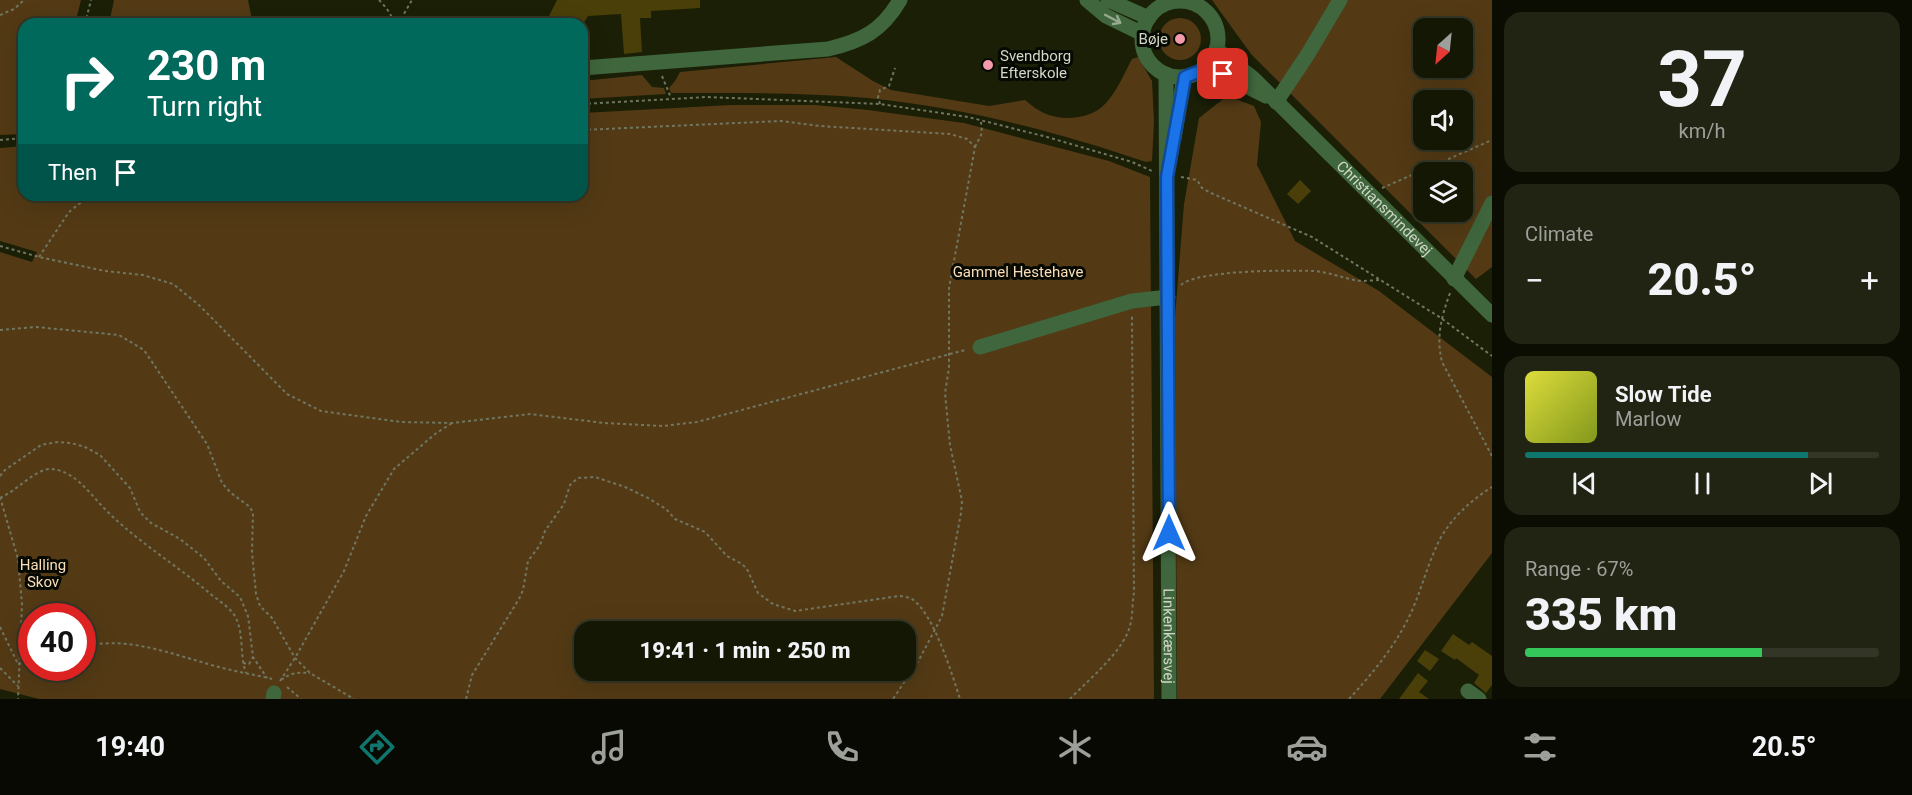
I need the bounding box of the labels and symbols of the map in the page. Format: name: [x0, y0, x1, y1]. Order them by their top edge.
one-way arrow: [1104, 14, 1122, 25]
north arrow: [1413, 18, 1473, 78]
place label: Bøje: [1139, 30, 1168, 48]
marker: Bøje: [1173, 32, 1187, 46]
place label: Svendborg Efterskole: [1000, 47, 1071, 82]
pin: [1197, 48, 1248, 99]
marker: Svendborg Efterskole: [981, 58, 995, 72]
street label: Christiansmindevej: [1333, 157, 1436, 260]
park label: Gammel Hestehave: [953, 263, 1083, 281]
position arrow: [1137, 501, 1201, 565]
park label: Halling Skov: [20, 556, 66, 591]
street label: Linkenkærsvej: [1159, 588, 1178, 684]
speed limit sign: 40: [18, 603, 96, 681]

